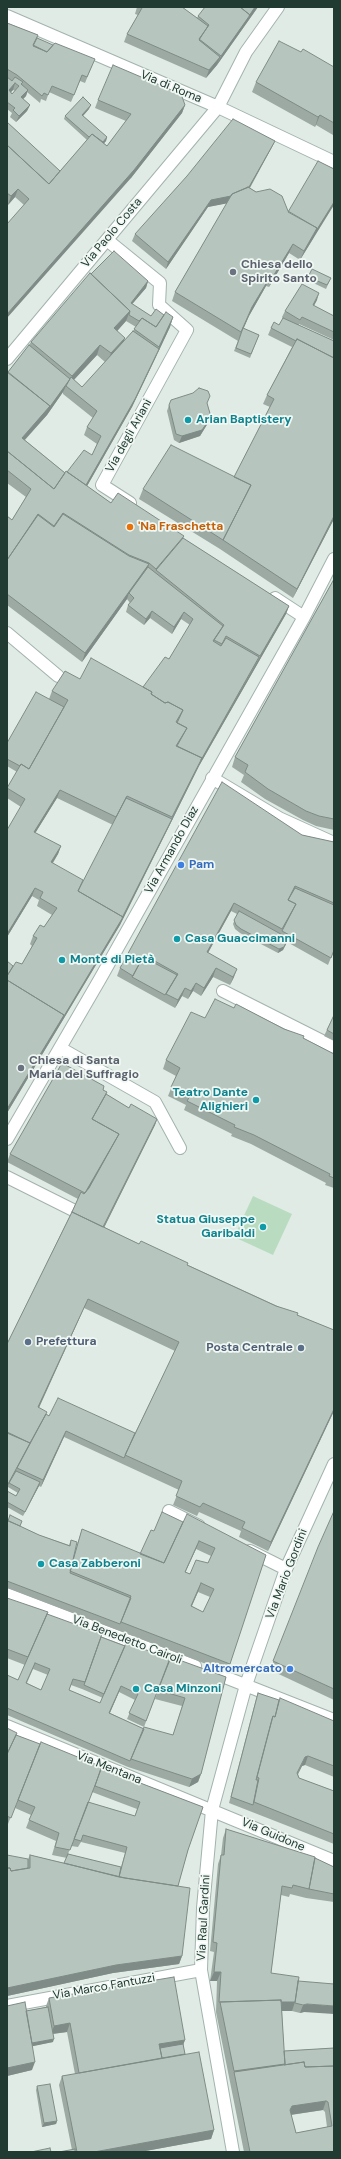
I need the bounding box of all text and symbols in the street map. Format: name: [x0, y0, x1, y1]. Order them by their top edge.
street label: Via di Roma: [138, 68, 204, 106]
street label: Via Paolo Costa: [79, 195, 145, 271]
place label: Chiesa dello Spirito Santo: [241, 258, 317, 286]
marker: Chiesa dello Spirito Santo: [228, 267, 238, 277]
street label: Via degli Ariani: [103, 397, 155, 475]
place label: Arian Baptistery: [196, 413, 291, 427]
marker: Arian Baptistery: [183, 415, 193, 425]
place label: 'Na Fraschetta: [138, 520, 223, 534]
marker: 'Na Fraschetta: [125, 522, 135, 532]
street label: Via Armando Diaz: [142, 804, 202, 896]
place label: Pam: [189, 858, 214, 872]
marker: Pam: [176, 860, 186, 870]
place label: Casa Guaccimanni: [185, 932, 295, 946]
marker: Casa Guaccimanni: [172, 934, 182, 944]
place label: Monte di Pietà: [70, 953, 154, 967]
marker: Monte di Pietà: [57, 955, 67, 965]
place label: Chiesa di Santa Maria del Suffragio: [29, 1054, 139, 1082]
marker: Chiesa di Santa Maria del Suffragio: [16, 1063, 26, 1073]
place label: Teatro Dante Alighieri: [172, 1086, 248, 1114]
marker: Teatro Dante Alighieri: [251, 1095, 261, 1105]
place label: Statua Giuseppe Garibaldi: [157, 1213, 255, 1241]
marker: Statua Giuseppe Garibaldi: [258, 1222, 268, 1232]
place label: Prefettura: [36, 1335, 96, 1349]
marker: Prefettura: [23, 1337, 33, 1347]
place label: Posta Centrale: [206, 1341, 293, 1355]
marker: Posta Centrale: [296, 1343, 306, 1353]
street label: Via Mario Gordini: [263, 1527, 311, 1621]
place label: Casa Zabberoni: [49, 1557, 141, 1571]
marker: Casa Zabberoni: [36, 1559, 46, 1569]
street label: Via Benedetto Cairoli: [70, 1612, 184, 1668]
place label: Altromercato: [203, 1662, 282, 1676]
marker: Altromercato: [285, 1664, 295, 1674]
place label: Casa Minzoni: [144, 1682, 221, 1696]
marker: Casa Minzoni: [131, 1684, 141, 1694]
street label: Via Mentana: [74, 1748, 144, 1788]
street label: Via Guidone: [239, 1815, 307, 1855]
street label: Via Raul Gardini: [195, 1874, 213, 1962]
street label: Via Marco Fantuzzi: [52, 1971, 156, 2003]

